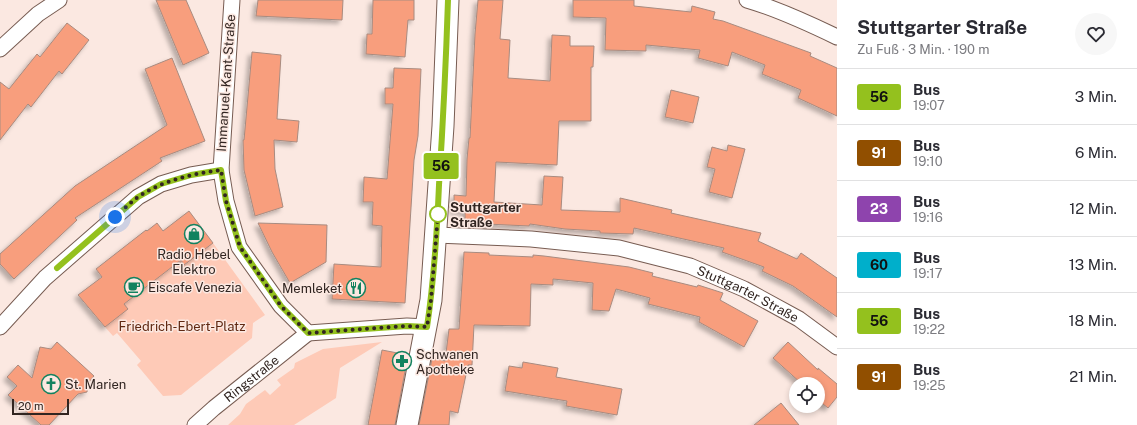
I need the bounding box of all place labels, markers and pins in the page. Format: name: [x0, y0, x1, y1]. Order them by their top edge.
place label: Stuttgarter Straße: [450, 200, 522, 230]
marker: Stuttgarter Straße: [429, 205, 447, 223]
shop icon: Radio Hebel Elektro: [183, 223, 205, 245]
place label: Radio Hebel Elektro: [157, 247, 231, 277]
cafe icon: Eiscafe Venezia: [123, 276, 145, 298]
restaurant icon: Memleket: [345, 277, 367, 299]
place label: Eiscafe Venezia: [148, 280, 242, 295]
place label: Memleket: [282, 281, 342, 296]
place label: Schwanen Apotheke: [416, 347, 479, 377]
pharmacy icon: Schwanen Apotheke: [391, 350, 413, 372]
church icon: St. Marien: [40, 373, 62, 395]
place label: St. Marien: [65, 377, 126, 392]

